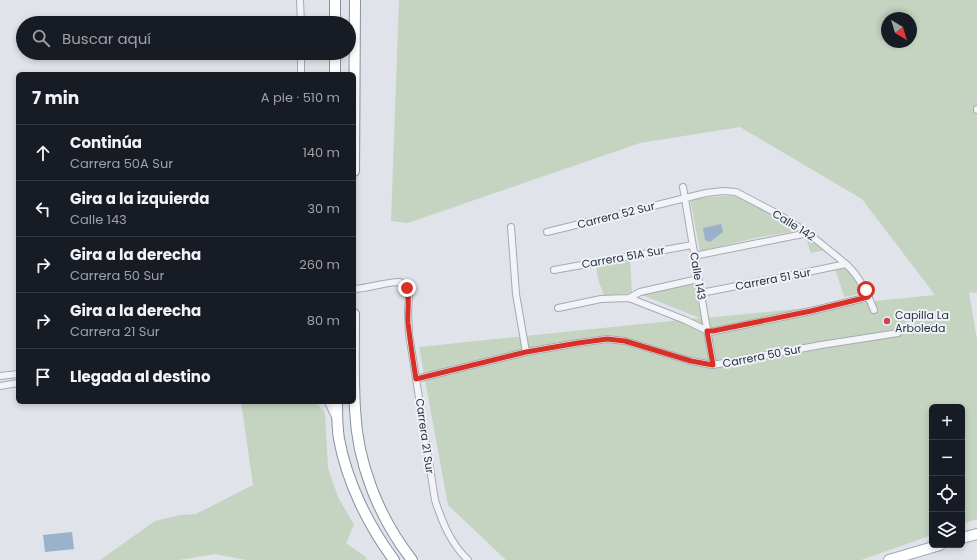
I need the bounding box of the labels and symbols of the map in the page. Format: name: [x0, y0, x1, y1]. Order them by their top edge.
north arrow: [881, 12, 917, 48]
street label: Carrera 52 Sur: [576, 198, 656, 232]
street label: Calle 142: [769, 206, 819, 244]
street label: Carrera 51A Sur: [580, 242, 666, 272]
street label: Calle 143: [686, 251, 710, 301]
street label: Carrera 51 Sur: [734, 264, 812, 294]
route end: [398, 279, 416, 297]
route start: [857, 281, 875, 299]
place label: Capilla La Arboleda: [895, 307, 949, 336]
marker: Capilla La Arboleda: [882, 316, 892, 326]
street label: Carrera 50 Sur: [721, 341, 803, 371]
street label: Carrera 21 Sur: [412, 397, 438, 475]

